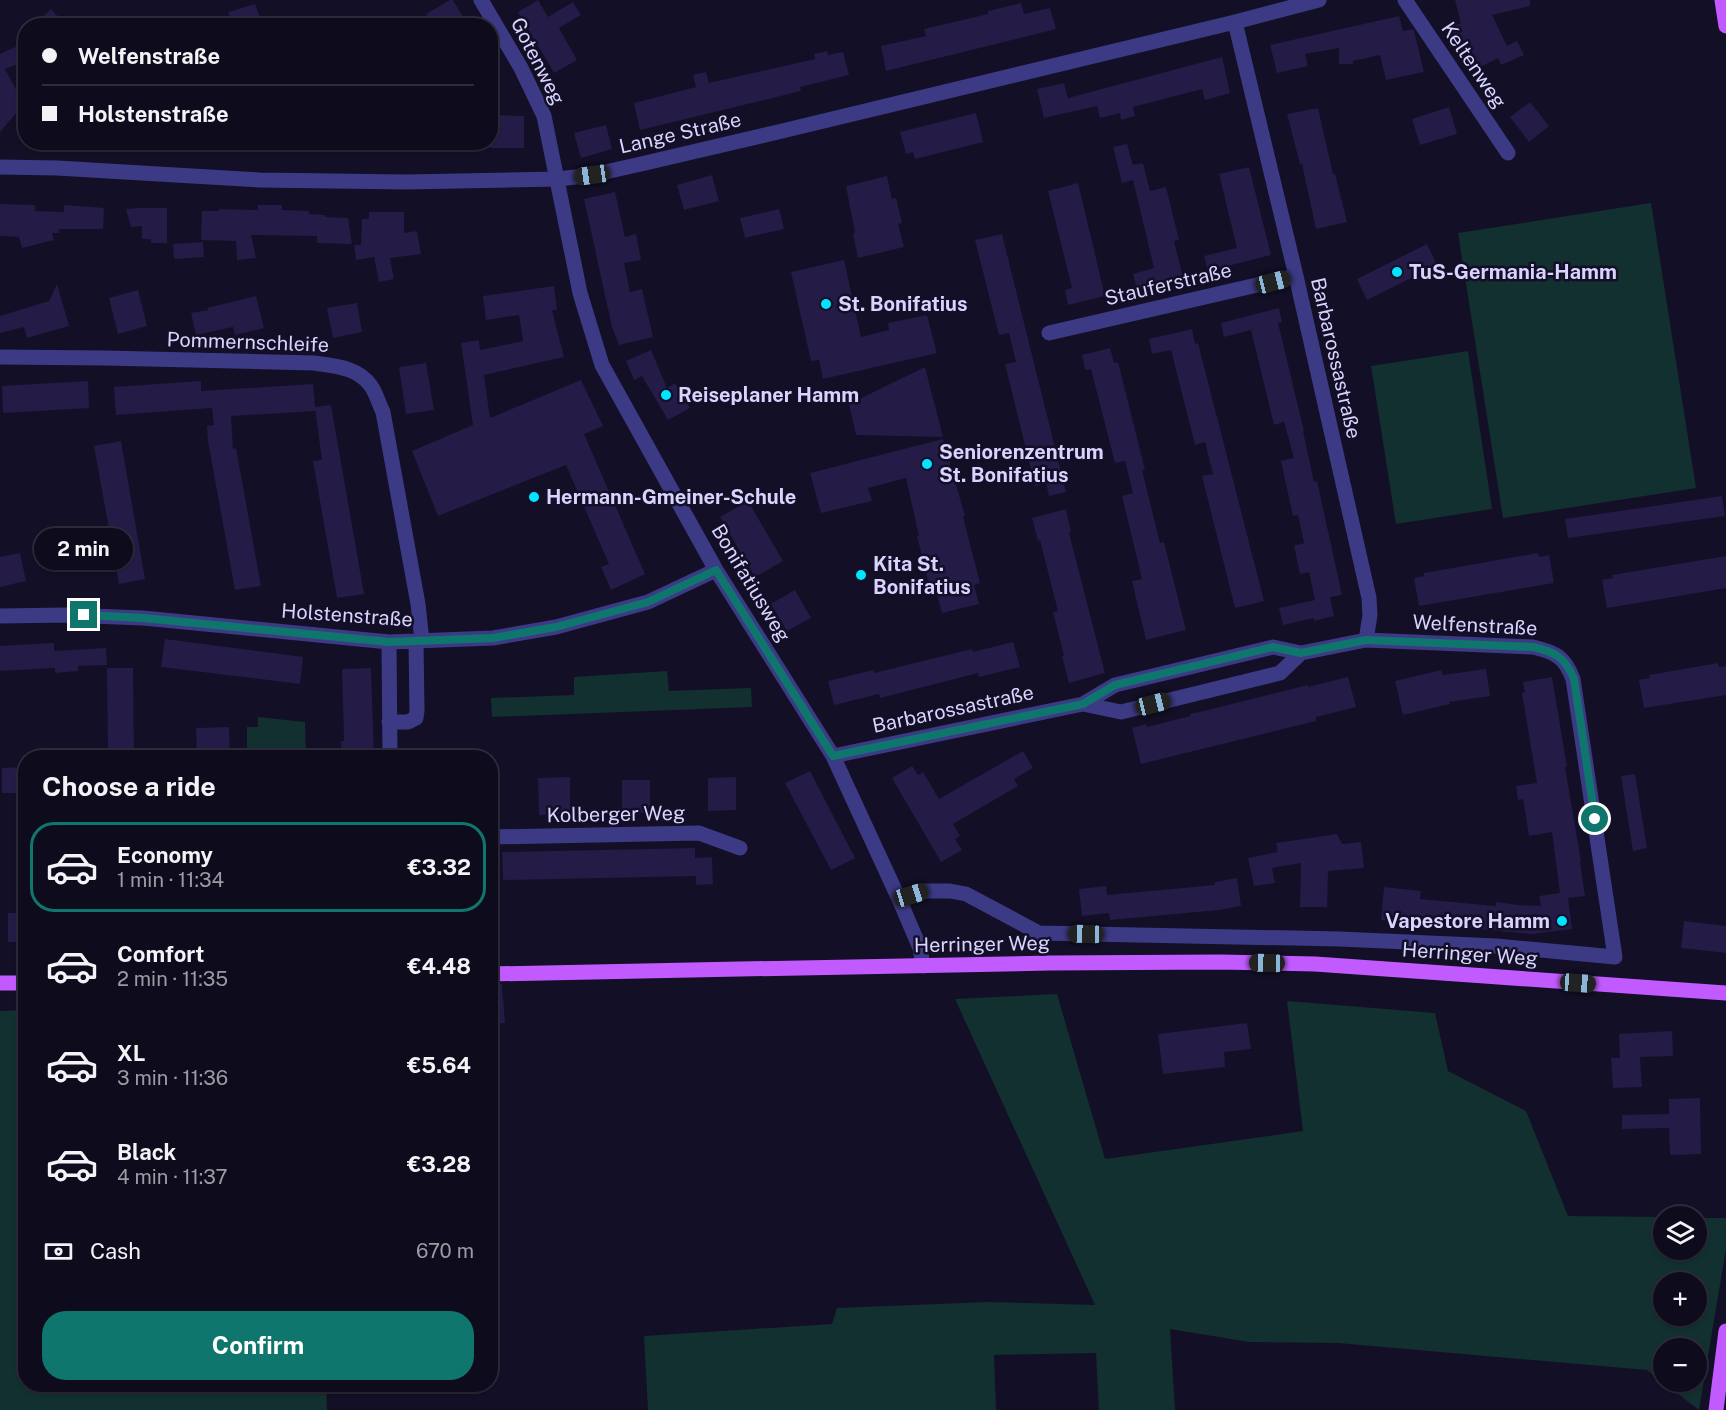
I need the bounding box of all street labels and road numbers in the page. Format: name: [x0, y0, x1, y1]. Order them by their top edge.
street label: Gotenweg: [506, 13, 570, 109]
street label: Keltenweg: [1436, 17, 1512, 113]
street label: Lange Straße: [617, 107, 743, 159]
street label: Stauferstraße: [1102, 258, 1234, 310]
street label: Barbarossastraße: [1306, 275, 1366, 441]
street label: Pommernschleife: [166, 327, 330, 357]
street label: Bonifatiusweg: [706, 520, 796, 646]
street label: Holstenstraße: [280, 598, 414, 632]
street label: Welfenstraße: [1412, 610, 1538, 640]
street label: Barbarossastraße: [870, 680, 1036, 738]
street label: Kolberger Weg: [546, 801, 686, 827]
street label: Herringer Weg: [914, 931, 1050, 957]
street label: Herringer Weg: [1401, 937, 1539, 971]

